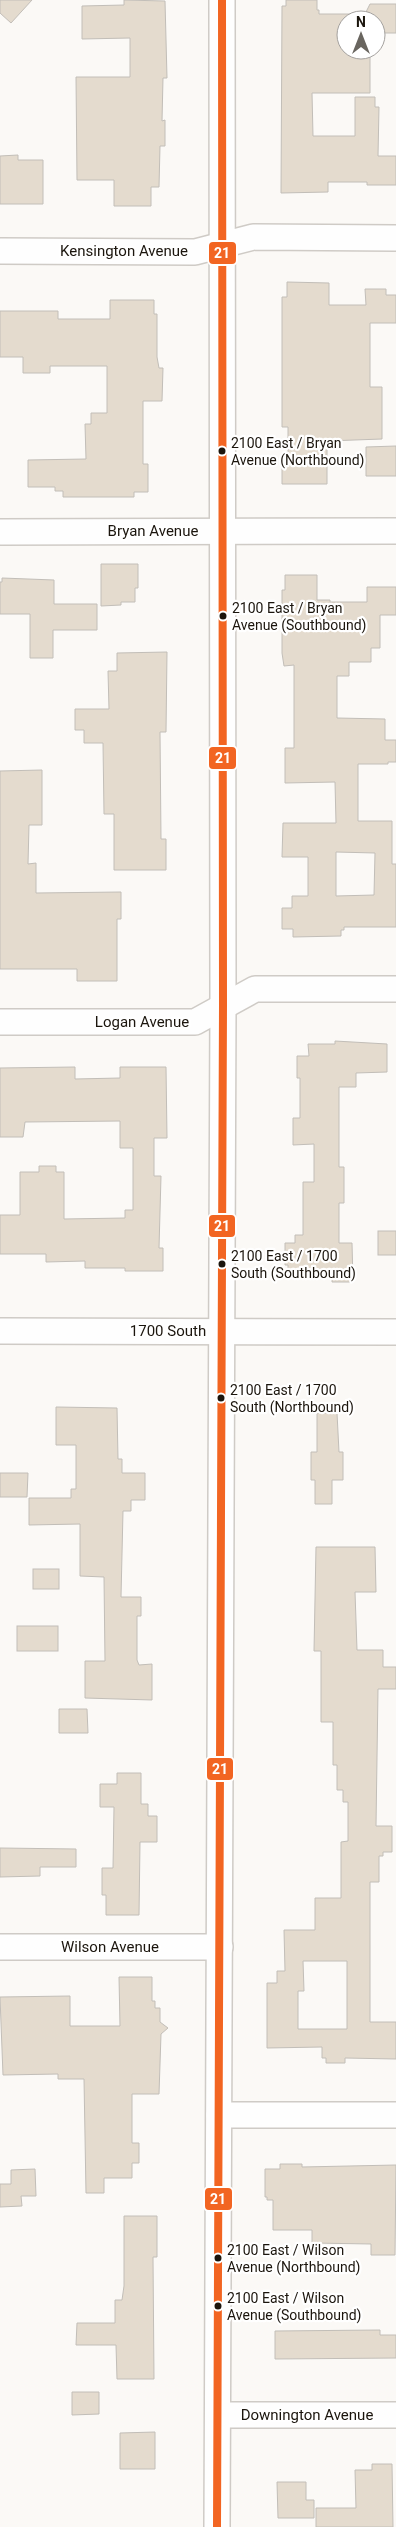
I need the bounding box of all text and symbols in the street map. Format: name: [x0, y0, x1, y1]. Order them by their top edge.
north arrow: [336, 10, 386, 60]
text: N: [356, 14, 366, 30]
line badge: 21: [208, 241, 237, 265]
street label: Kensington Avenue: [60, 242, 188, 260]
text: 21: [214, 245, 230, 261]
place label: 2100 East / Bryan Avenue (Northbound): [231, 435, 364, 469]
marker: 2100 East / Bryan Avenue (Northbound): [217, 446, 227, 456]
street label: Bryan Avenue: [108, 522, 198, 540]
place label: 2100 East / Bryan Avenue (Southbound): [232, 600, 366, 634]
marker: 2100 East / Bryan Avenue (Southbound): [218, 611, 228, 621]
line badge: 21: [208, 746, 237, 770]
text: 21: [215, 750, 231, 766]
street label: Logan Avenue: [95, 1013, 189, 1031]
line badge: 21: [208, 1214, 236, 1238]
text: 21: [214, 1218, 230, 1234]
place label: 2100 East / 1700 South (Southbound): [231, 1248, 356, 1282]
marker: 2100 East / 1700 South (Southbound): [217, 1259, 227, 1269]
street label: 1700 South: [130, 1322, 206, 1340]
place label: 2100 East / 1700 South (Northbound): [230, 1382, 354, 1416]
marker: 2100 East / 1700 South (Northbound): [216, 1393, 226, 1403]
line badge: 21: [206, 1757, 234, 1781]
text: 21: [212, 1761, 228, 1777]
street label: Wilson Avenue: [61, 1938, 159, 1956]
line badge: 21: [204, 2187, 233, 2211]
text: 21: [210, 2191, 226, 2207]
place label: 2100 East / Wilson Avenue (Northbound): [227, 2242, 360, 2276]
marker: 2100 East / Wilson Avenue (Northbound): [213, 2253, 223, 2263]
place label: 2100 East / Wilson Avenue (Southbound): [227, 2290, 361, 2324]
marker: 2100 East / Wilson Avenue (Southbound): [213, 2301, 223, 2311]
street label: Downington Avenue: [241, 2406, 373, 2424]

